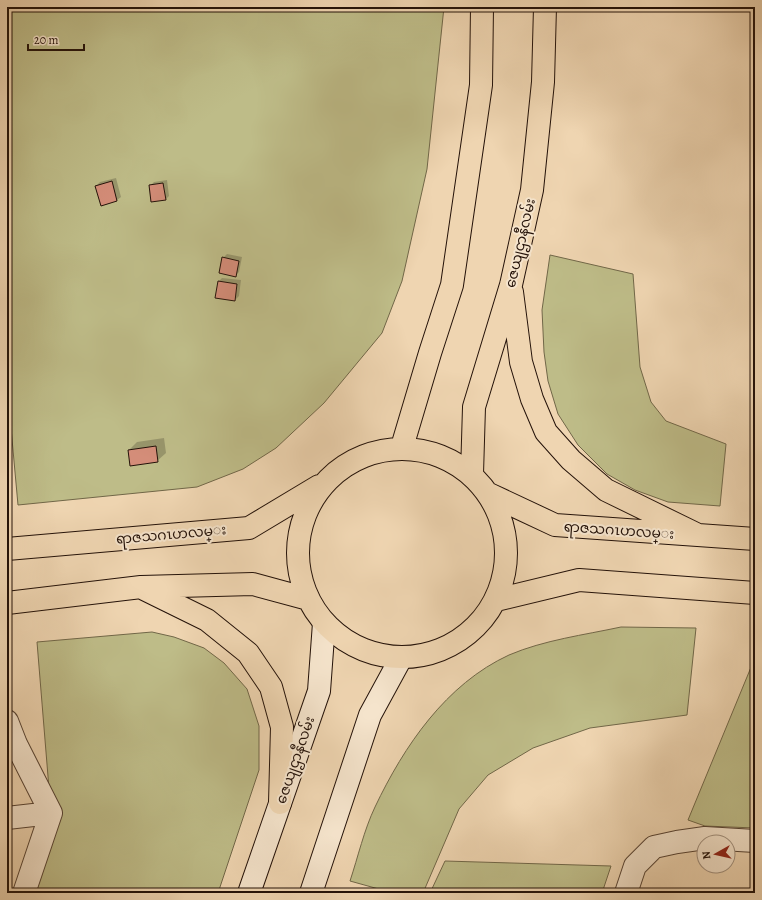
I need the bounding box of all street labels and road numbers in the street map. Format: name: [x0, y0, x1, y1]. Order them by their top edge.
street label: ဇေယျဌာနီလမ်း: [500, 196, 542, 290]
street label: ရာဇသဂၤဟလမ္း: [563, 517, 675, 546]
street label: ရာဇသဂၤဟလမ္း: [115, 520, 227, 551]
street label: ဇေယျဌာနီလမ်း: [271, 714, 321, 807]

